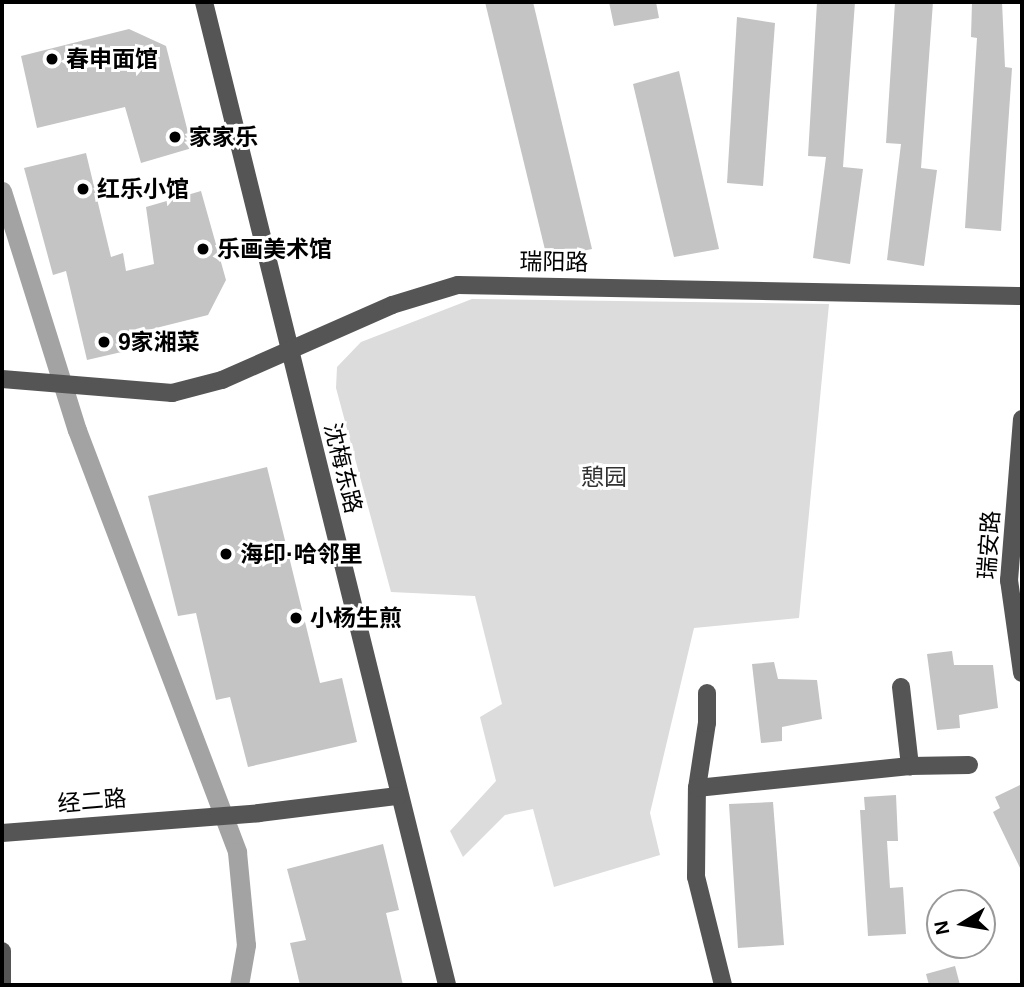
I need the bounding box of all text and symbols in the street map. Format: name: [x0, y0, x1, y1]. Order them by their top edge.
place label: 春申面馆: [66, 45, 158, 73]
marker: 春申面馆: [44, 51, 60, 67]
place label: 家家乐: [189, 123, 258, 151]
marker: 家家乐: [167, 129, 183, 145]
place label: 红乐小馆: [97, 175, 189, 203]
marker: 红乐小馆: [75, 181, 91, 197]
place label: 乐画美术馆: [217, 235, 332, 263]
marker: 乐画美术馆: [195, 241, 211, 257]
street label: 瑞阳路: [519, 248, 589, 276]
place label: 9家湘菜: [118, 328, 200, 356]
marker: 9家湘菜: [96, 334, 112, 350]
street label: 沈梅东路: [318, 420, 368, 516]
park label: 憩园: [581, 463, 627, 491]
street label: 瑞安路: [973, 510, 1005, 580]
place label: 海印·哈邻里: [240, 540, 363, 568]
marker: 海印·哈邻里: [218, 546, 234, 562]
place label: 小杨生煎: [310, 604, 402, 632]
marker: 小杨生煎: [288, 610, 304, 626]
street label: 经二路: [56, 784, 128, 818]
north arrow: [926, 889, 996, 959]
text: N: [930, 919, 953, 936]

